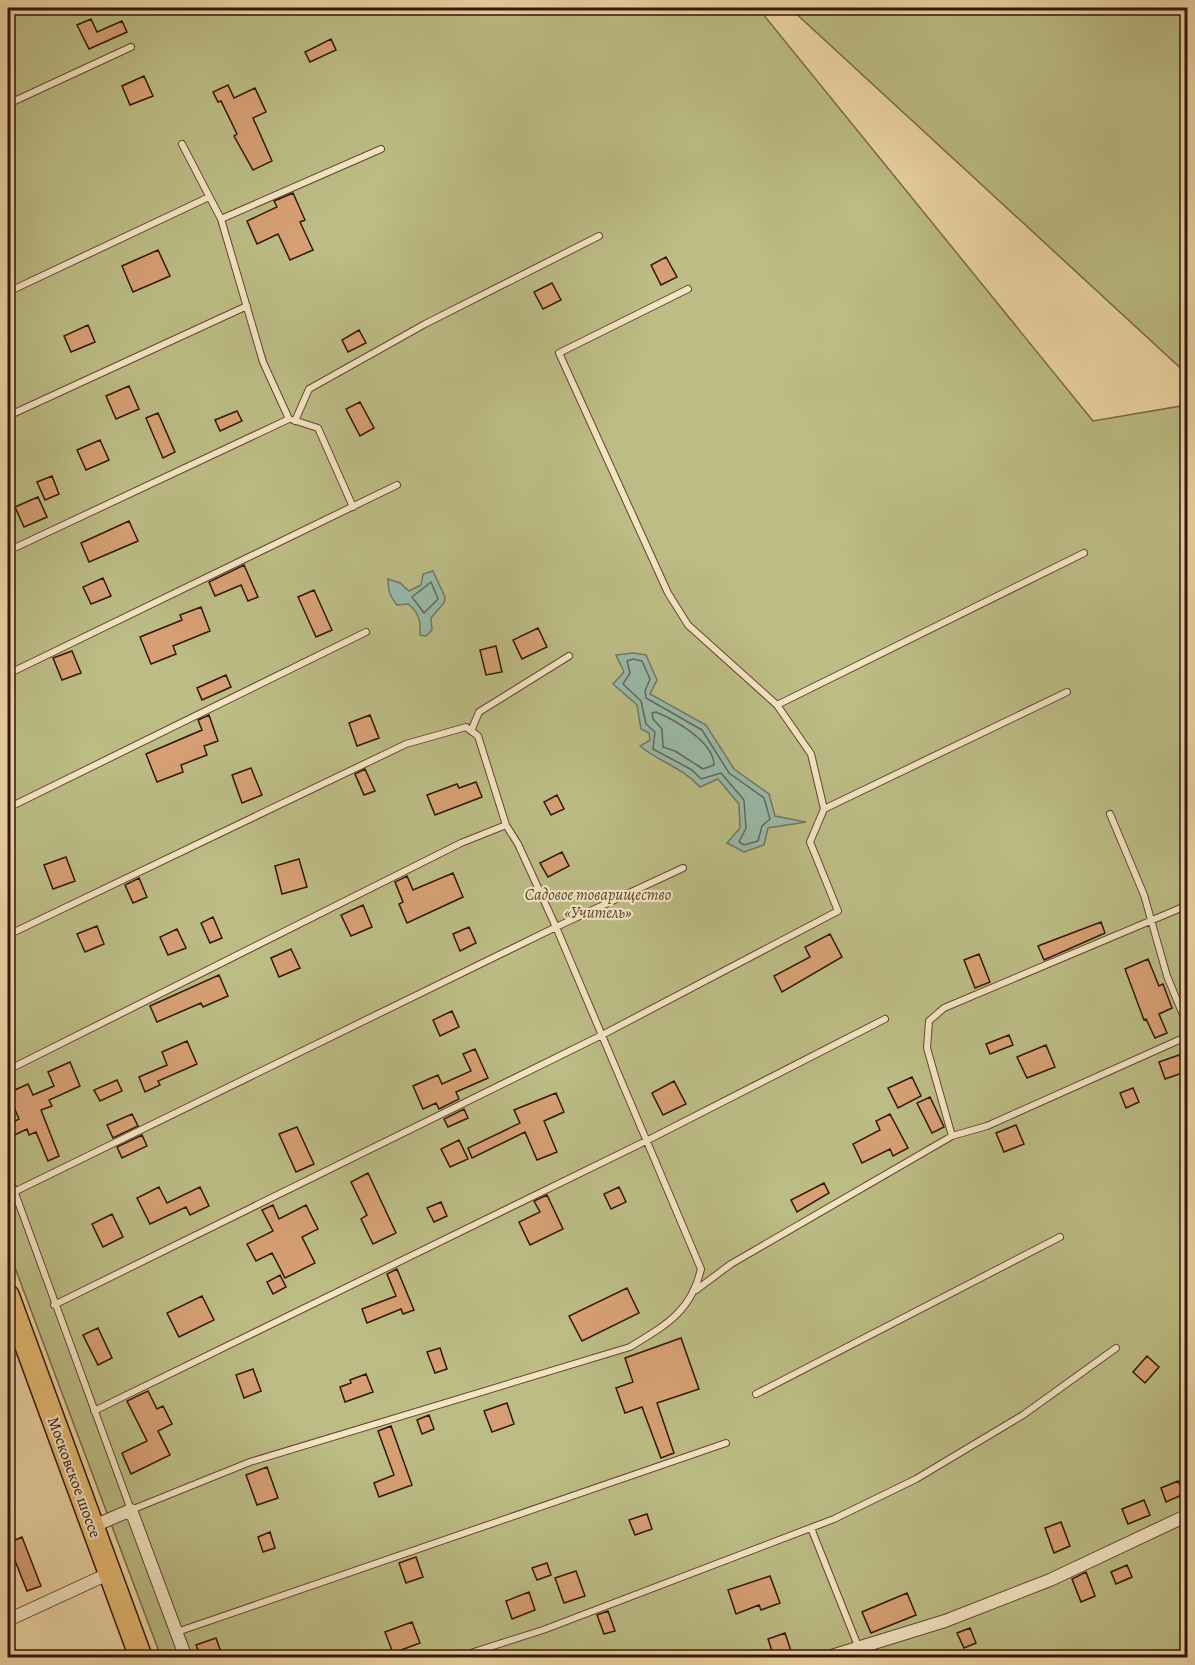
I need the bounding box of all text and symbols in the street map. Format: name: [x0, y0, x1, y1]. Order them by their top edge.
park label: Садовое товарищество «Учитель»: [525, 884, 671, 924]
street label: Московское шоссе: [42, 1414, 106, 1541]

